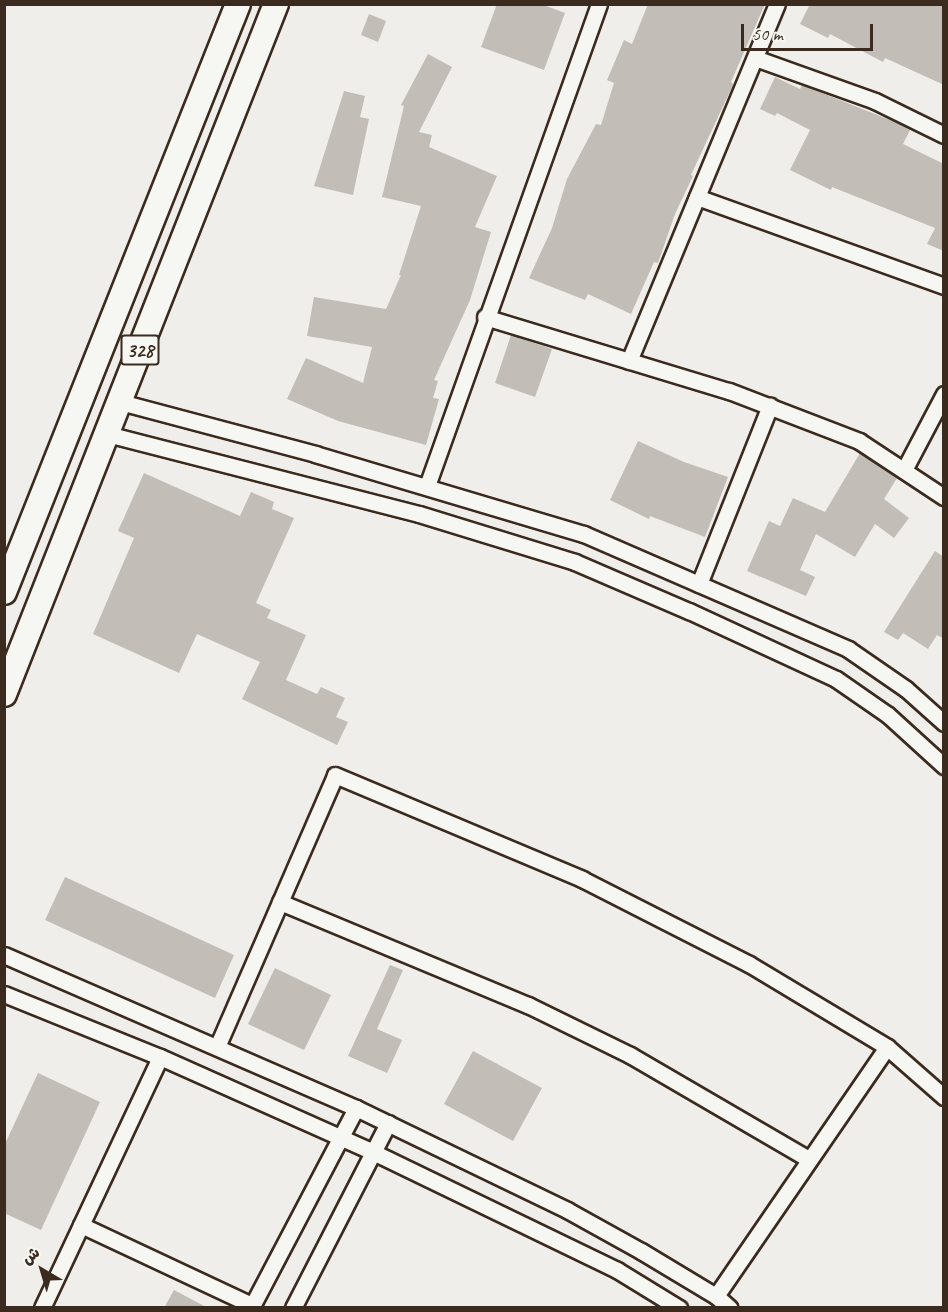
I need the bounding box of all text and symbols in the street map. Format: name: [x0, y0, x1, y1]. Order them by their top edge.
scale bar: [744, 12, 876, 50]
text: 50 m: [752, 23, 783, 45]
road number: 328: [120, 333, 160, 367]
north arrow: [12, 1240, 72, 1300]
text: ش: [18, 1243, 44, 1269]

